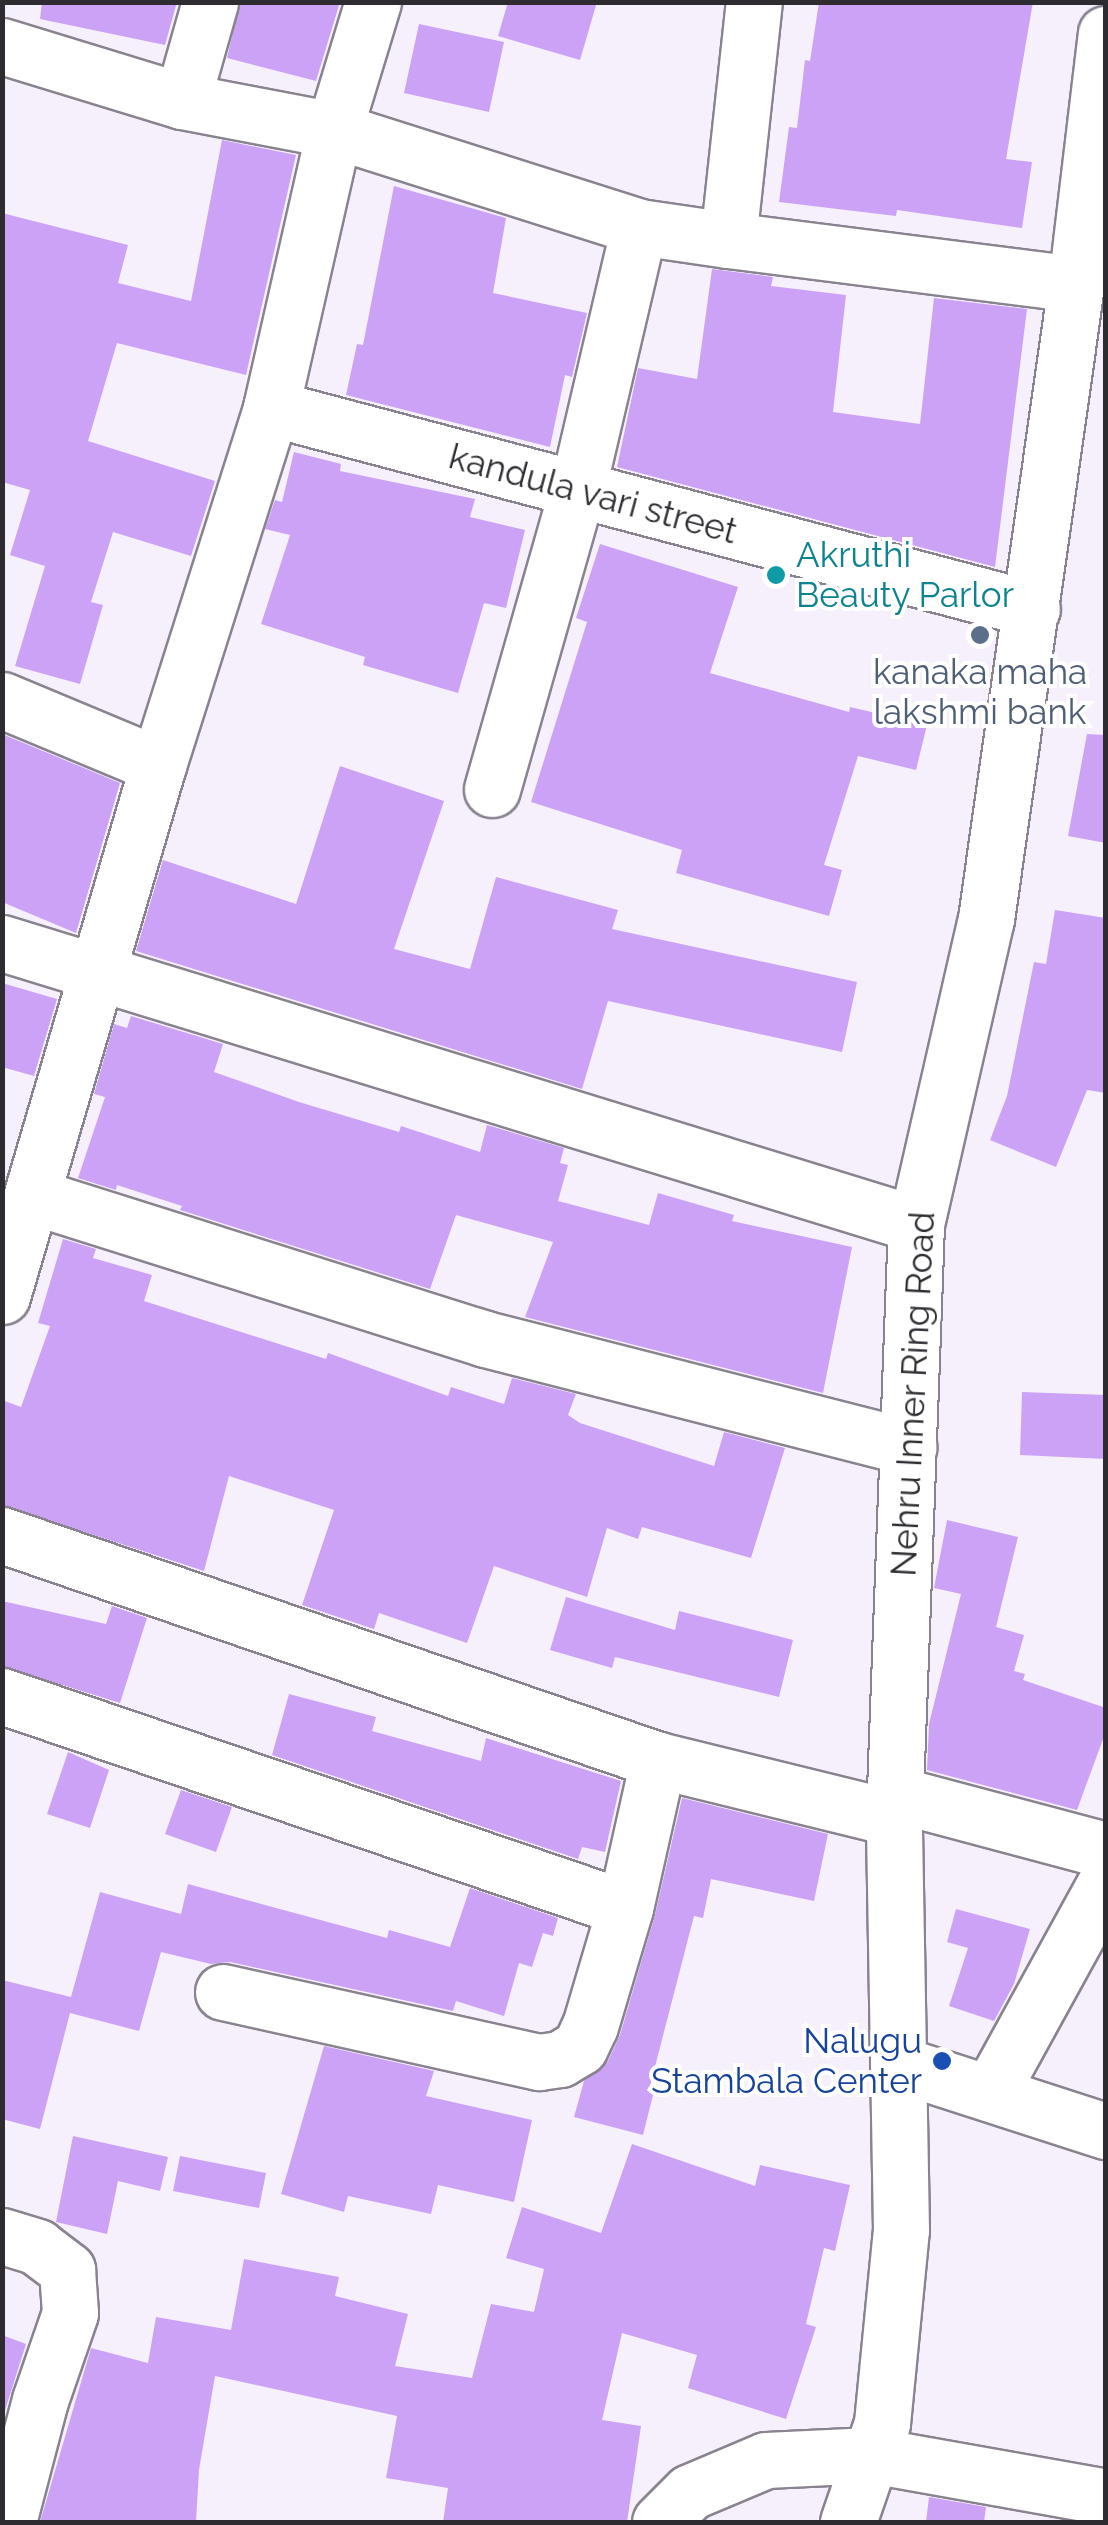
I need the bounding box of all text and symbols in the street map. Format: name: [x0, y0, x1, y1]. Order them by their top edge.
street label: kandula vari street: [444, 435, 742, 553]
place label: Akruthi Beauty Parlor: [796, 534, 1015, 616]
marker: Akruthi Beauty Parlor: [765, 564, 787, 586]
marker: kanaka maha lakshmi bank: [969, 624, 991, 646]
place label: kanaka maha lakshmi bank: [873, 651, 1087, 733]
street label: Nehru Inner Ring Road: [882, 1210, 944, 1578]
place label: Nalugu Stambala Center: [651, 2020, 922, 2102]
marker: Nalugu Stambala Center: [931, 2050, 953, 2072]

